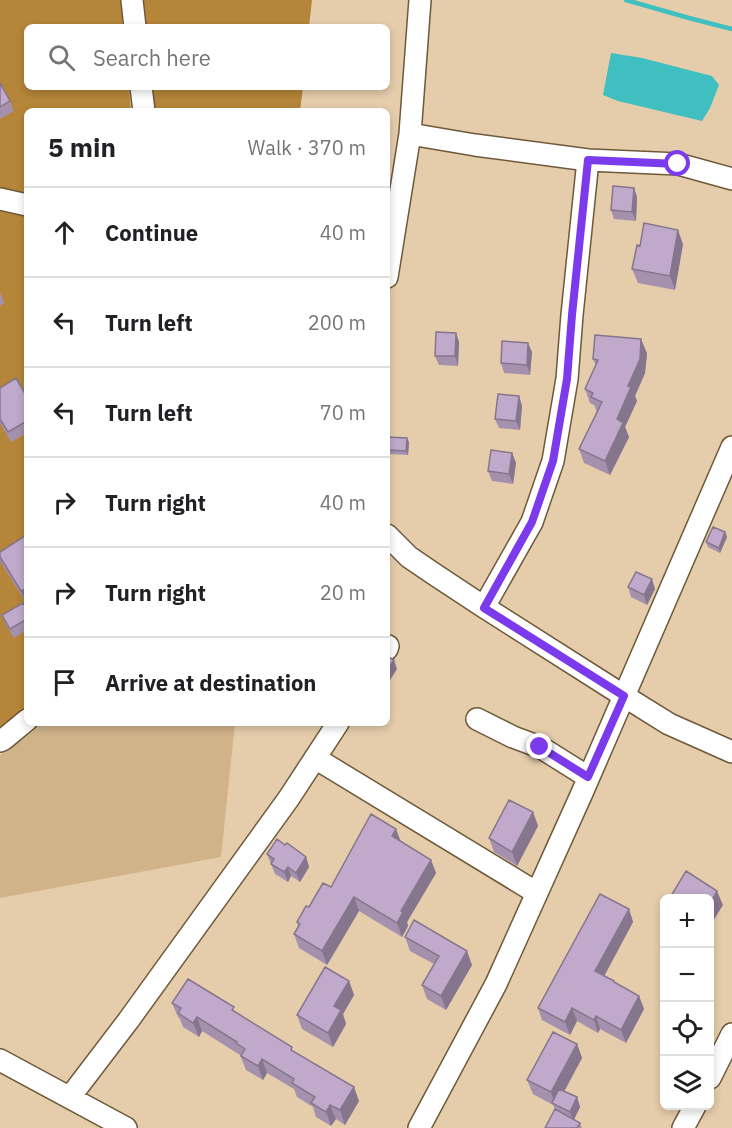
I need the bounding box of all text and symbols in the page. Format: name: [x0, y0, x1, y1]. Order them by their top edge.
search box: [24, 24, 390, 90]
icon: search: [45, 41, 78, 74]
text: Search here: [93, 43, 211, 72]
text: 5 min: [48, 130, 116, 164]
text: Walk · 370 m: [248, 134, 366, 161]
route start: [664, 150, 690, 176]
icon: ahead: [48, 216, 81, 249]
text: Continue: [105, 218, 198, 247]
text: 40 m: [320, 219, 366, 246]
icon: left: [48, 306, 81, 339]
text: Turn left: [105, 308, 193, 337]
text: 200 m: [308, 309, 366, 336]
icon: left: [48, 396, 81, 429]
text: Turn left: [105, 398, 193, 427]
text: 70 m: [320, 399, 366, 426]
icon: right: [48, 486, 81, 519]
text: Turn right: [105, 488, 206, 517]
text: 40 m: [320, 489, 366, 516]
icon: right: [48, 576, 81, 609]
text: Turn right: [105, 578, 206, 607]
text: 20 m: [320, 579, 366, 606]
icon: arrive: [48, 666, 81, 699]
text: Arrive at destination: [105, 668, 316, 697]
route end: [526, 733, 552, 759]
map controls: [660, 894, 714, 1110]
button: +: [660, 894, 714, 948]
button: −: [660, 948, 714, 1002]
button: locate: [660, 1002, 714, 1056]
button: layers: [660, 1056, 714, 1110]

